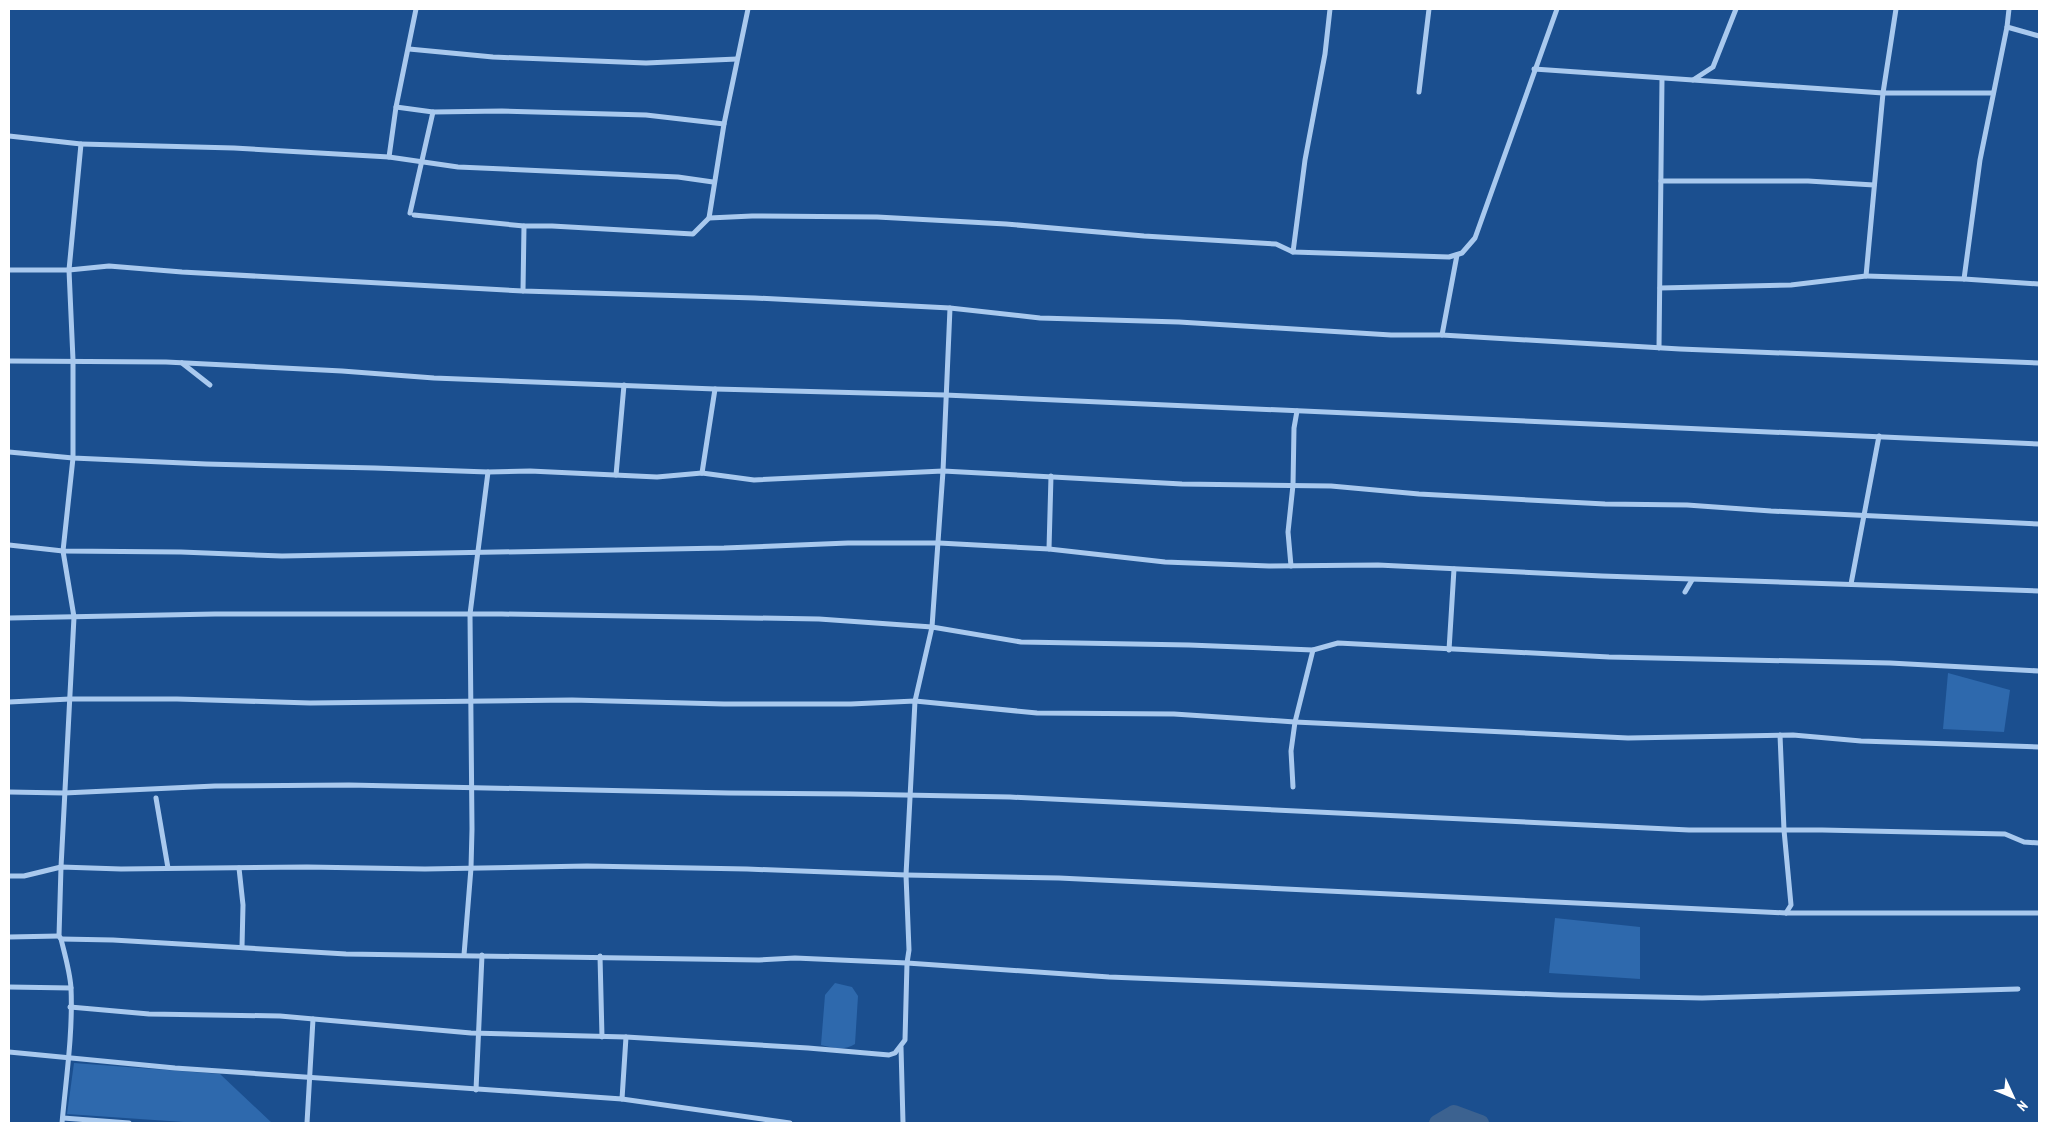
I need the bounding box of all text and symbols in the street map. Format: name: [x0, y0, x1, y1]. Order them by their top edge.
north arrow: [1988, 1072, 2038, 1122]
text: N: [2013, 1097, 2031, 1115]

